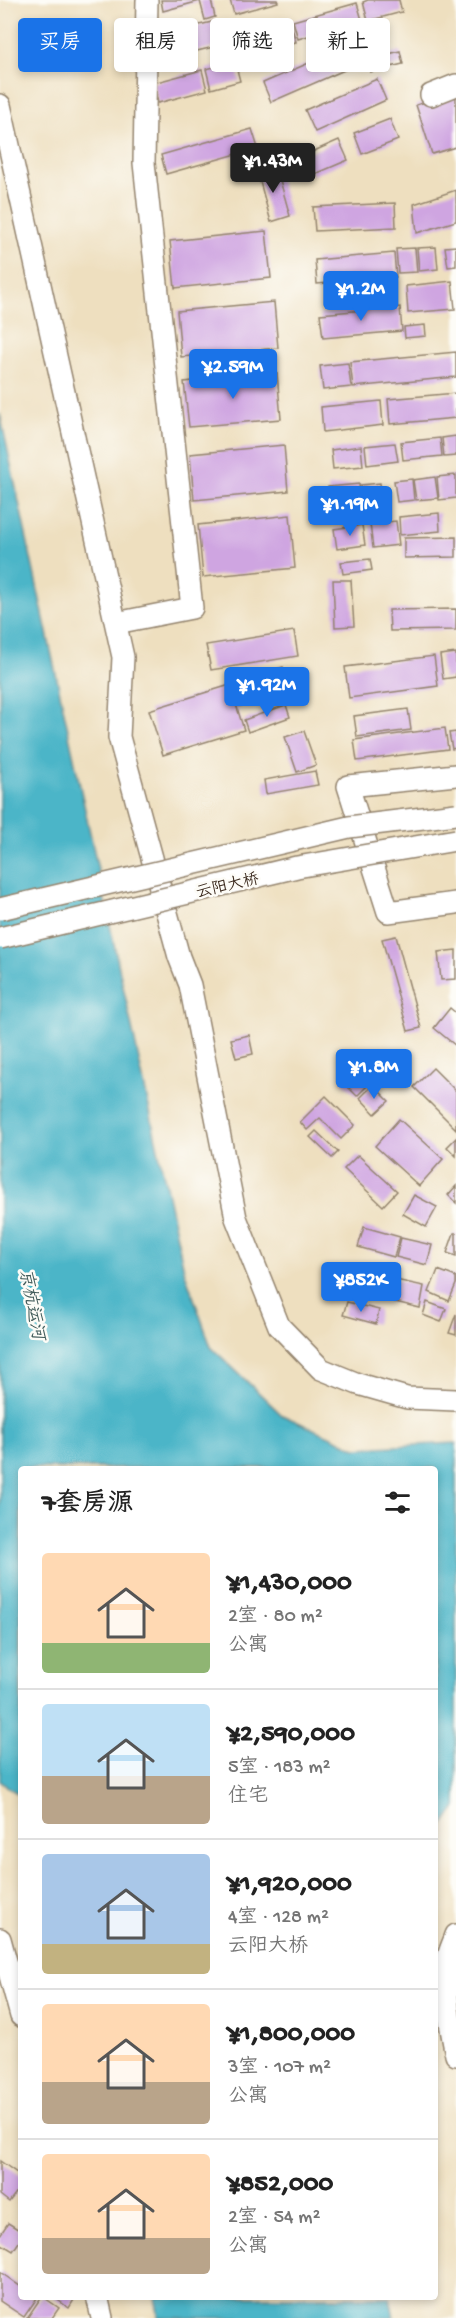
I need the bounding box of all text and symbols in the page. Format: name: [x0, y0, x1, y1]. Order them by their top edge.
chip: 买房: [18, 18, 102, 72]
chip: 租房: [114, 18, 198, 72]
chip: 筛选: [210, 18, 294, 72]
chip: 新上: [306, 18, 390, 72]
pin: ¥1.43M: [224, 143, 322, 194]
text: ¥1.43M: [244, 151, 302, 174]
pin: ¥1.2M: [319, 271, 403, 322]
text: ¥1.2M: [337, 279, 385, 302]
pin: ¥2.59M: [184, 349, 282, 400]
text: ¥2.59M: [203, 357, 263, 380]
pin: ¥1.19M: [301, 486, 399, 537]
text: ¥1.19M: [322, 494, 378, 517]
pin: ¥1.92M: [218, 667, 316, 718]
text: ¥1.92M: [238, 675, 296, 698]
street label: 云阳大桥: [194, 870, 261, 904]
pin: ¥1.8M: [332, 1049, 416, 1100]
text: ¥1.8M: [350, 1057, 398, 1080]
pin: ¥852K: [319, 1262, 403, 1313]
water label: 京杭运河: [13, 1267, 49, 1345]
text: ¥852K: [335, 1270, 387, 1293]
icon: filters: [381, 1486, 414, 1519]
text: 7套房源: [42, 1490, 134, 1521]
text: ¥1,430,000: [228, 1569, 352, 1600]
icon: home: [90, 1577, 162, 1649]
text: 2室 · 80 m²: [228, 1606, 323, 1629]
text: 公寓: [228, 1635, 268, 1658]
text: ¥2,590,000: [228, 1720, 355, 1751]
icon: home: [90, 1728, 162, 1800]
text: 5室 · 183 m²: [228, 1757, 331, 1780]
text: 住宅: [228, 1786, 268, 1809]
text: ¥1,920,000: [228, 1870, 352, 1901]
icon: home: [90, 1878, 162, 1950]
text: 4室 · 128 m²: [228, 1907, 329, 1930]
text: 云阳大桥: [228, 1936, 308, 1959]
text: ¥1,800,000: [228, 2020, 355, 2051]
icon: home: [90, 2028, 162, 2100]
text: 3室 · 107 m²: [228, 2057, 331, 2080]
text: 公寓: [228, 2086, 268, 2109]
text: ¥852,000: [228, 2170, 333, 2201]
icon: home: [90, 2178, 162, 2250]
text: 2室 · 54 m²: [228, 2207, 320, 2230]
text: 公寓: [228, 2236, 268, 2259]

